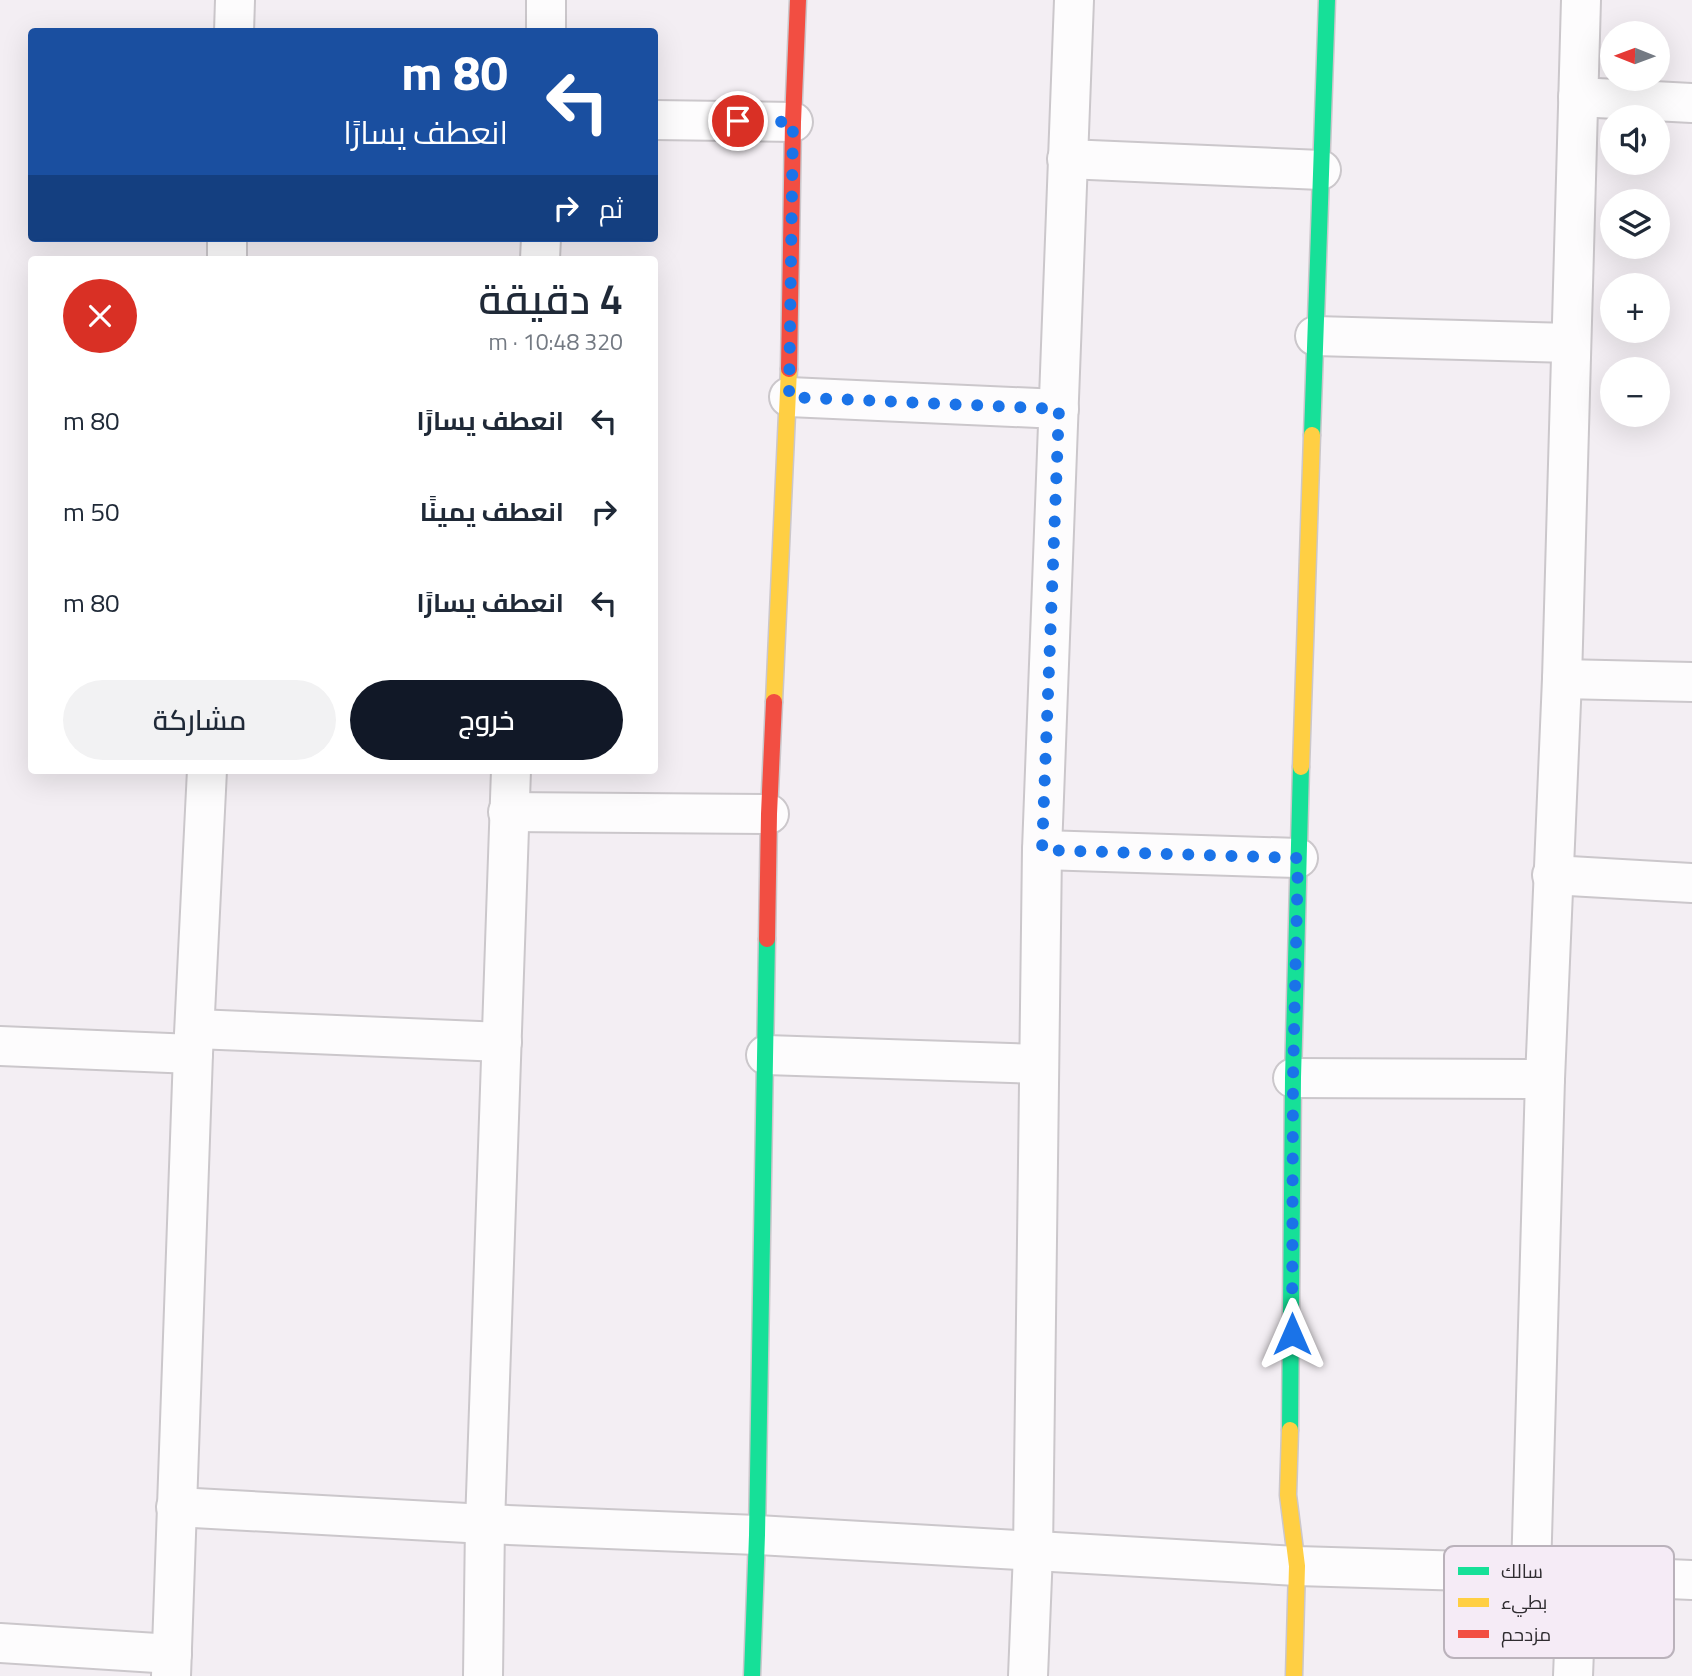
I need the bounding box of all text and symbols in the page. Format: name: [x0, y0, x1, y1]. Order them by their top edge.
north arrow: [1600, 21, 1670, 91]
map controls: [1600, 21, 1670, 427]
text: 80 m: [401, 34, 508, 109]
icon: left: [532, 56, 623, 147]
pin: [708, 91, 768, 151]
icon: arrive: [719, 102, 757, 140]
button: sound: [1600, 105, 1670, 175]
text: انعطف يسارًا: [343, 108, 508, 156]
icon: right: [547, 189, 585, 227]
text: ثم: [599, 189, 623, 228]
button: layers: [1600, 189, 1670, 259]
text: 4 دقيقة: [478, 266, 623, 330]
button: +: [1600, 273, 1670, 343]
button: close: [63, 279, 137, 353]
text: 320 m · 10:48: [488, 324, 623, 359]
button: −: [1600, 357, 1670, 427]
text: 80 m: [63, 401, 120, 440]
text: انعطف يسارًا: [416, 401, 564, 440]
icon: left: [585, 402, 623, 440]
text: 50 m: [63, 492, 120, 531]
text: انعطف يمينًا: [420, 492, 564, 531]
icon: right: [585, 493, 623, 531]
text: 80 m: [63, 583, 120, 622]
text: انعطف يسارًا: [416, 583, 564, 622]
icon: left: [585, 584, 623, 622]
button: مشاركة: [63, 680, 336, 760]
button: خروج: [350, 680, 623, 760]
position arrow: [1255, 1297, 1329, 1371]
legend: [1444, 1546, 1674, 1658]
text: سالك: [1501, 1556, 1543, 1585]
text: بطيء: [1501, 1587, 1547, 1617]
text: مزدحم: [1501, 1619, 1551, 1648]

